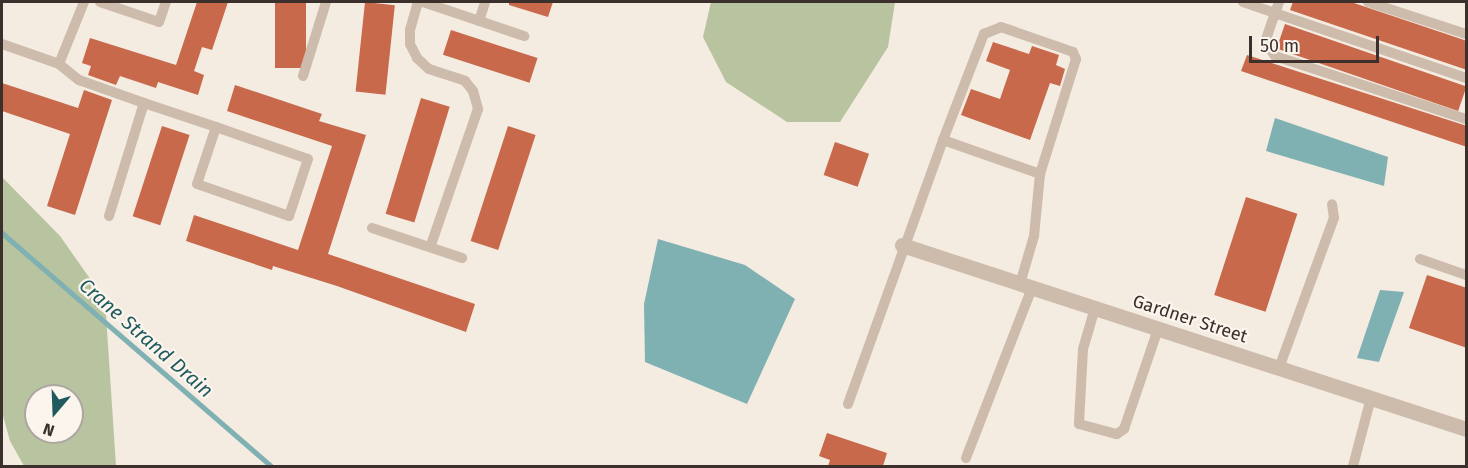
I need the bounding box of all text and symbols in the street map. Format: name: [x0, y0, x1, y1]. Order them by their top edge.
scale bar: [1252, 24, 1382, 62]
text: 50 m: [1260, 35, 1299, 57]
water label: Crane Strand Drain: [74, 273, 218, 403]
street label: Gardner Street: [1130, 290, 1250, 348]
north arrow: [24, 384, 84, 444]
text: N: [41, 419, 57, 440]

